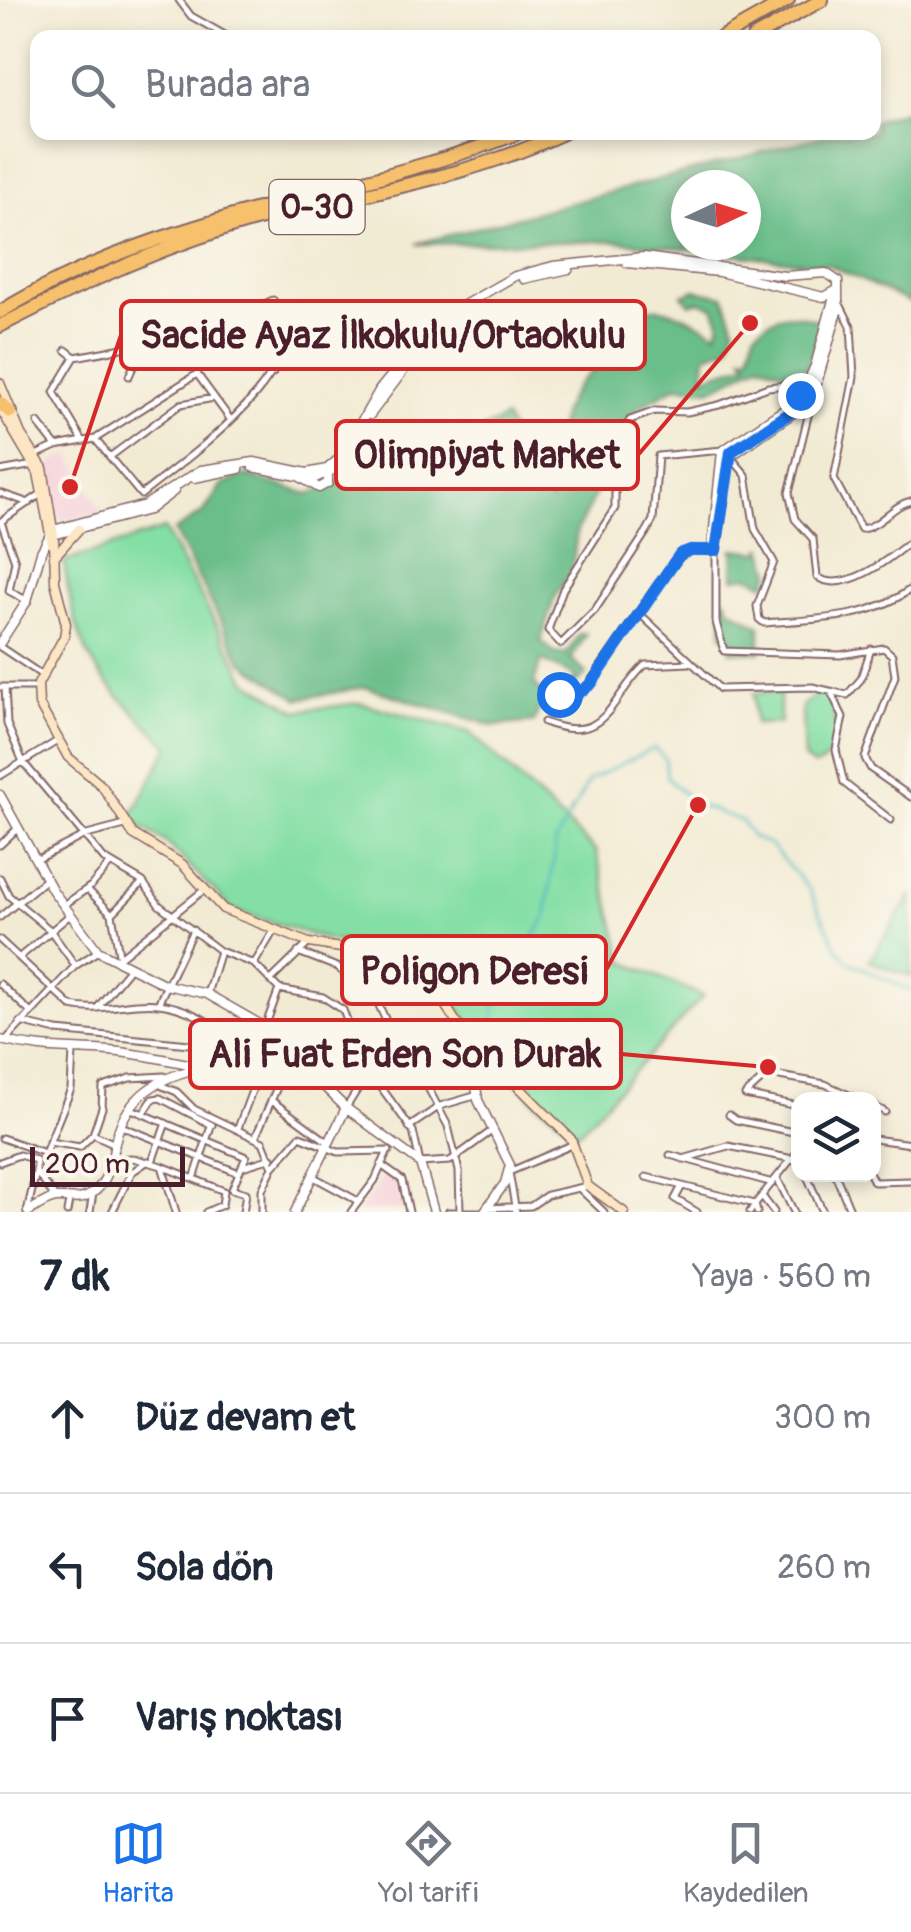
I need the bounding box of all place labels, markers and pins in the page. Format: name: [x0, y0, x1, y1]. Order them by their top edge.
callout: Sacide Ayaz İlkokulu/Ortaokulu: [121, 301, 645, 369]
callout: Olimpiyat Market: [336, 421, 638, 489]
callout: Poligon Deresi: [342, 936, 606, 1004]
callout: Ali Fuat Erden Son Durak: [190, 1020, 621, 1088]

